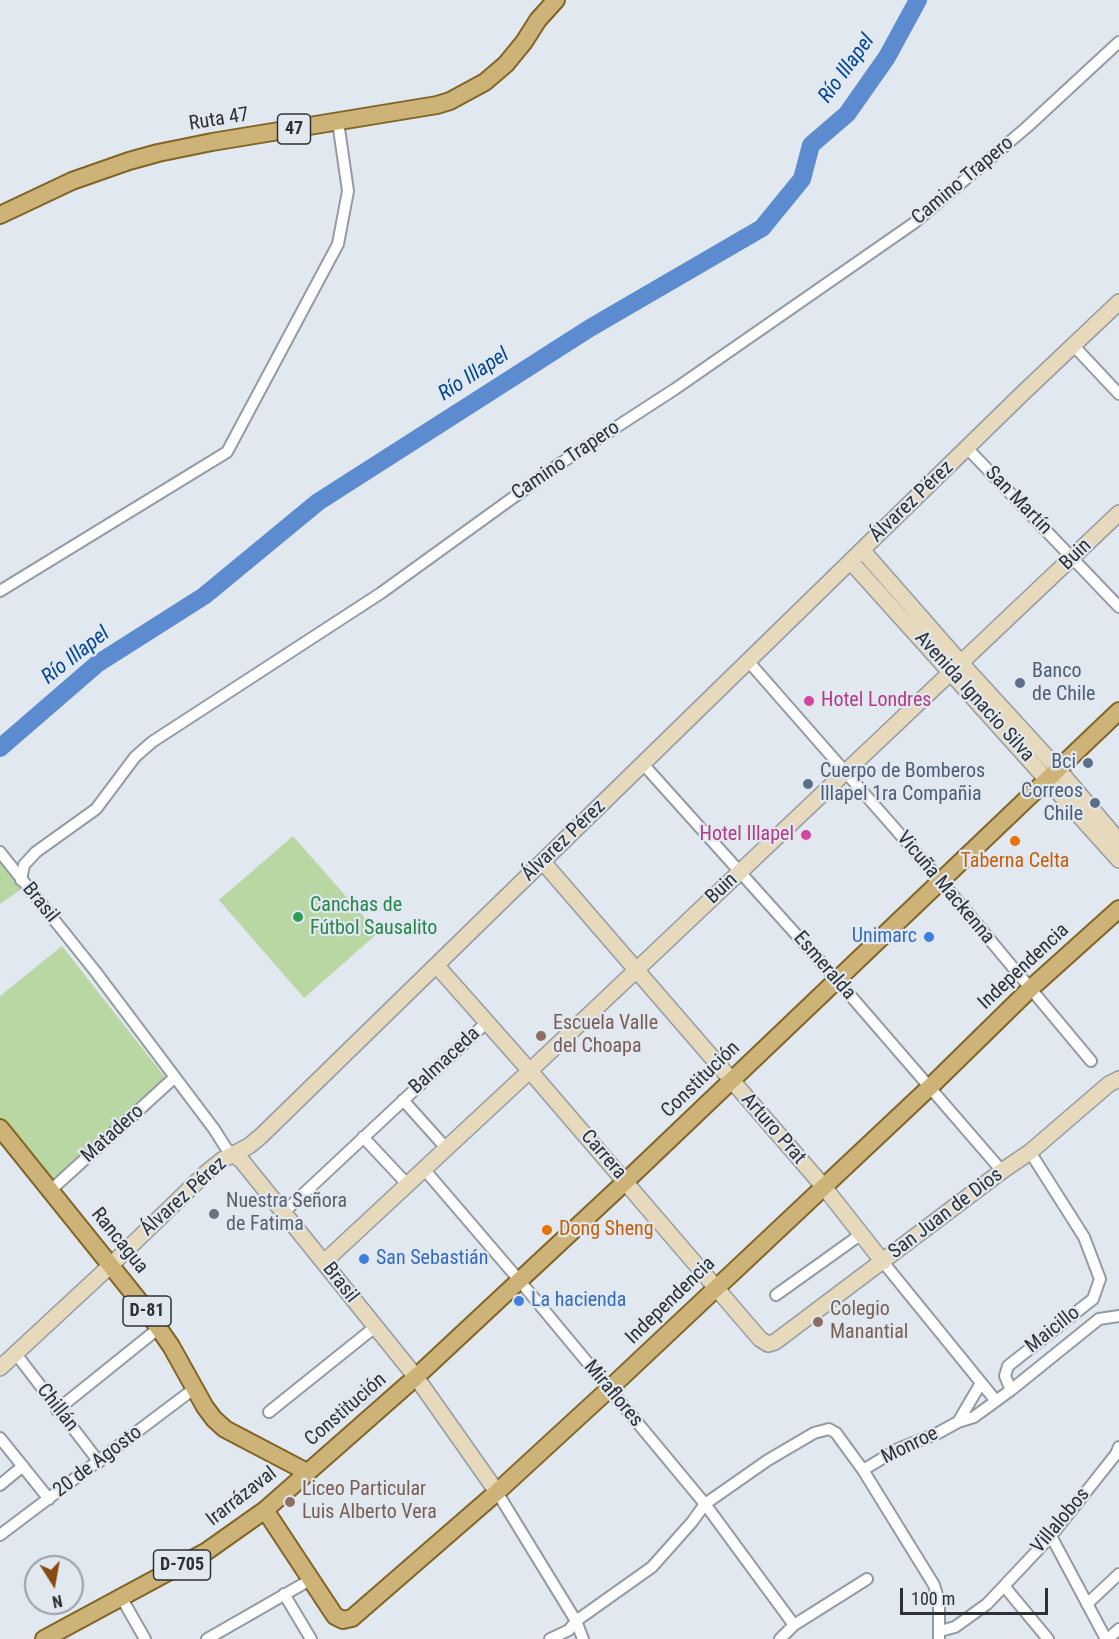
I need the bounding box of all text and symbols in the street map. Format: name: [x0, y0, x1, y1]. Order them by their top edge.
water label: Río Illapel: [814, 30, 880, 108]
street label: Ruta 47: [187, 103, 251, 137]
road number: 47: [278, 114, 310, 144]
street label: Camino Trapero: [907, 132, 1019, 230]
water label: Río Illapel: [434, 343, 514, 407]
street label: Camino Trapero: [507, 416, 625, 506]
street label: Álvarez Pérez: [865, 456, 959, 548]
street label: San Martín: [980, 462, 1056, 540]
street label: Buin: [1055, 534, 1097, 576]
water label: Río Illapel: [37, 622, 115, 690]
street label: Avenida Ignacio Silva: [909, 627, 1039, 767]
place label: Banco de Chile: [1032, 660, 1095, 707]
marker: Banco de Chile: [1013, 676, 1027, 690]
place label: Hotel Londres: [821, 689, 931, 713]
marker: Hotel Londres: [802, 694, 816, 708]
place label: Bci: [1051, 751, 1076, 775]
marker: Bci: [1081, 756, 1095, 770]
place label: Cuerpo de Bomberos Illapel 1ra Compañia: [820, 760, 985, 807]
marker: Cuerpo de Bomberos Illapel 1ra Compañia: [801, 777, 815, 791]
place label: Correos Chile: [1021, 780, 1083, 827]
street label: Álvarez Pérez: [517, 795, 611, 887]
marker: Correos Chile: [1088, 796, 1102, 810]
place label: Hotel Illapel: [699, 823, 794, 847]
street label: Vicuña Mackenna: [891, 827, 999, 949]
marker: Hotel Illapel: [799, 828, 813, 842]
marker: Taberna Celta: [1008, 834, 1022, 848]
place label: Taberna Celta: [961, 850, 1069, 874]
street label: Buin: [701, 868, 743, 910]
street label: Brasil: [17, 878, 63, 928]
place label: Canchas de Fútbol Sausalito: [310, 894, 437, 941]
marker: Canchas de Fútbol Sausalito: [291, 910, 305, 924]
street label: Independencia: [974, 919, 1074, 1015]
place label: Unimarc: [852, 925, 917, 949]
street label: Esmeralda: [788, 927, 860, 1005]
marker: Unimarc: [922, 930, 936, 944]
place label: Escuela Valle del Choapa: [553, 1012, 658, 1059]
street label: Balmaceda: [405, 1022, 485, 1100]
marker: Escuela Valle del Choapa: [534, 1029, 548, 1043]
street label: Constitución: [657, 1037, 745, 1123]
street label: Arturo Prat: [736, 1088, 810, 1170]
street label: Matadero: [77, 1100, 149, 1168]
street label: Carrera: [575, 1125, 631, 1185]
street label: Álvarez Pérez: [136, 1152, 232, 1242]
street label: San Juan de Dios: [884, 1163, 1008, 1265]
place label: Nuestra Señora de Fatima: [226, 1190, 347, 1237]
street label: Rancagua: [85, 1203, 153, 1279]
marker: Nuestra Señora de Fatima: [207, 1207, 221, 1221]
place label: Dong Sheng: [559, 1218, 654, 1242]
marker: Dong Sheng: [540, 1223, 554, 1237]
place label: San Sebastián: [376, 1247, 488, 1271]
marker: San Sebastián: [357, 1252, 371, 1266]
street label: Independencia: [621, 1252, 721, 1350]
street label: Brasil: [317, 1258, 363, 1308]
place label: La hacienda: [531, 1289, 626, 1313]
marker: La hacienda: [512, 1294, 526, 1308]
road number: D-81: [123, 1296, 171, 1326]
place label: Colegio Manantial: [830, 1298, 908, 1345]
street label: Maicillo: [1021, 1301, 1085, 1359]
marker: Colegio Manantial: [811, 1315, 825, 1329]
street label: Miraflores: [578, 1356, 648, 1432]
street label: Constitución: [300, 1368, 392, 1452]
street label: Chillán: [31, 1379, 83, 1437]
street label: 20 de Agosto: [49, 1421, 147, 1503]
street label: Monroe: [878, 1422, 942, 1470]
street label: Irarrázaval: [202, 1462, 282, 1532]
place label: Liceo Particular Luis Alberto Vera: [302, 1478, 437, 1525]
street label: Villalobos: [1027, 1483, 1095, 1559]
marker: Liceo Particular Luis Alberto Vera: [283, 1495, 297, 1509]
road number: D-705: [154, 1550, 210, 1580]
north arrow: [24, 1555, 84, 1615]
scale bar: [903, 1576, 1052, 1614]
text: 100 m: [911, 1588, 955, 1609]
text: N: [51, 1591, 64, 1611]

